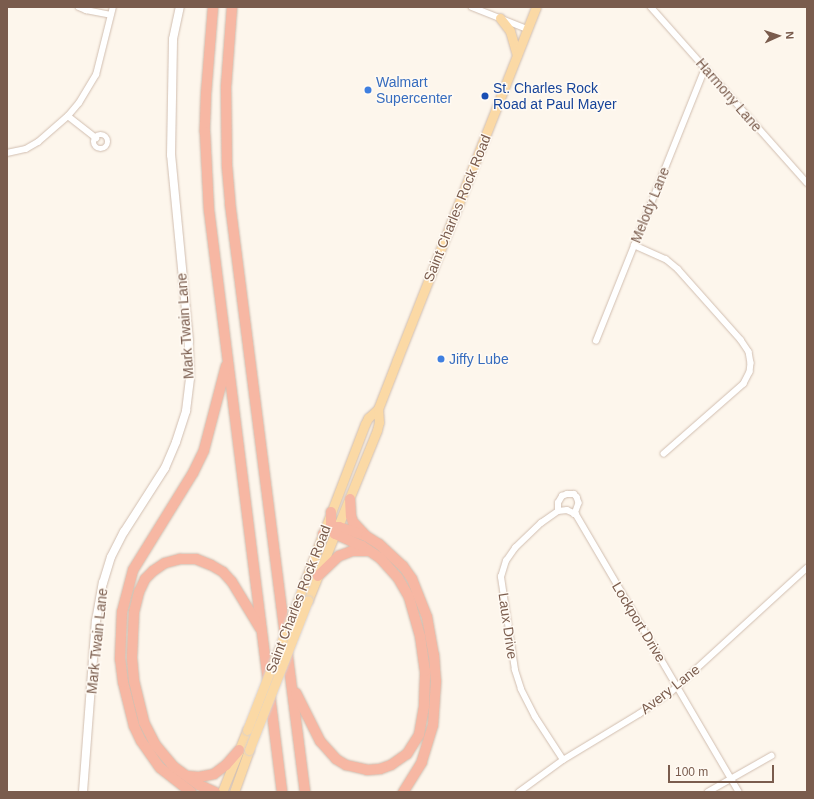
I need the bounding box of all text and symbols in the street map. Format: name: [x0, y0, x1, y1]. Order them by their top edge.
north arrow: [758, 16, 798, 56]
text: N: [784, 31, 796, 40]
street label: Harmony Lane: [693, 55, 765, 135]
place label: Walmart Supercenter: [376, 74, 452, 106]
place label: St. Charles Rock Road at Paul Mayer: [493, 80, 617, 112]
marker: Walmart Supercenter: [363, 85, 373, 95]
marker: St. Charles Rock Road at Paul Mayer: [480, 91, 490, 101]
street label: Saint Charles Rock Road: [420, 132, 494, 284]
street label: Melody Lane: [627, 165, 673, 245]
street label: Mark Twain Lane: [173, 272, 197, 380]
place label: Jiffy Lube: [449, 351, 509, 367]
marker: Jiffy Lube: [436, 354, 446, 364]
street label: Saint Charles Rock Road: [262, 523, 334, 675]
street label: Lockport Drive: [609, 579, 669, 665]
street label: Mark Twain Lane: [83, 587, 111, 695]
street label: Laux Drive: [495, 592, 521, 660]
street label: Avery Lane: [637, 661, 703, 717]
scale bar: [670, 757, 776, 783]
text: 100 m: [675, 765, 708, 779]

